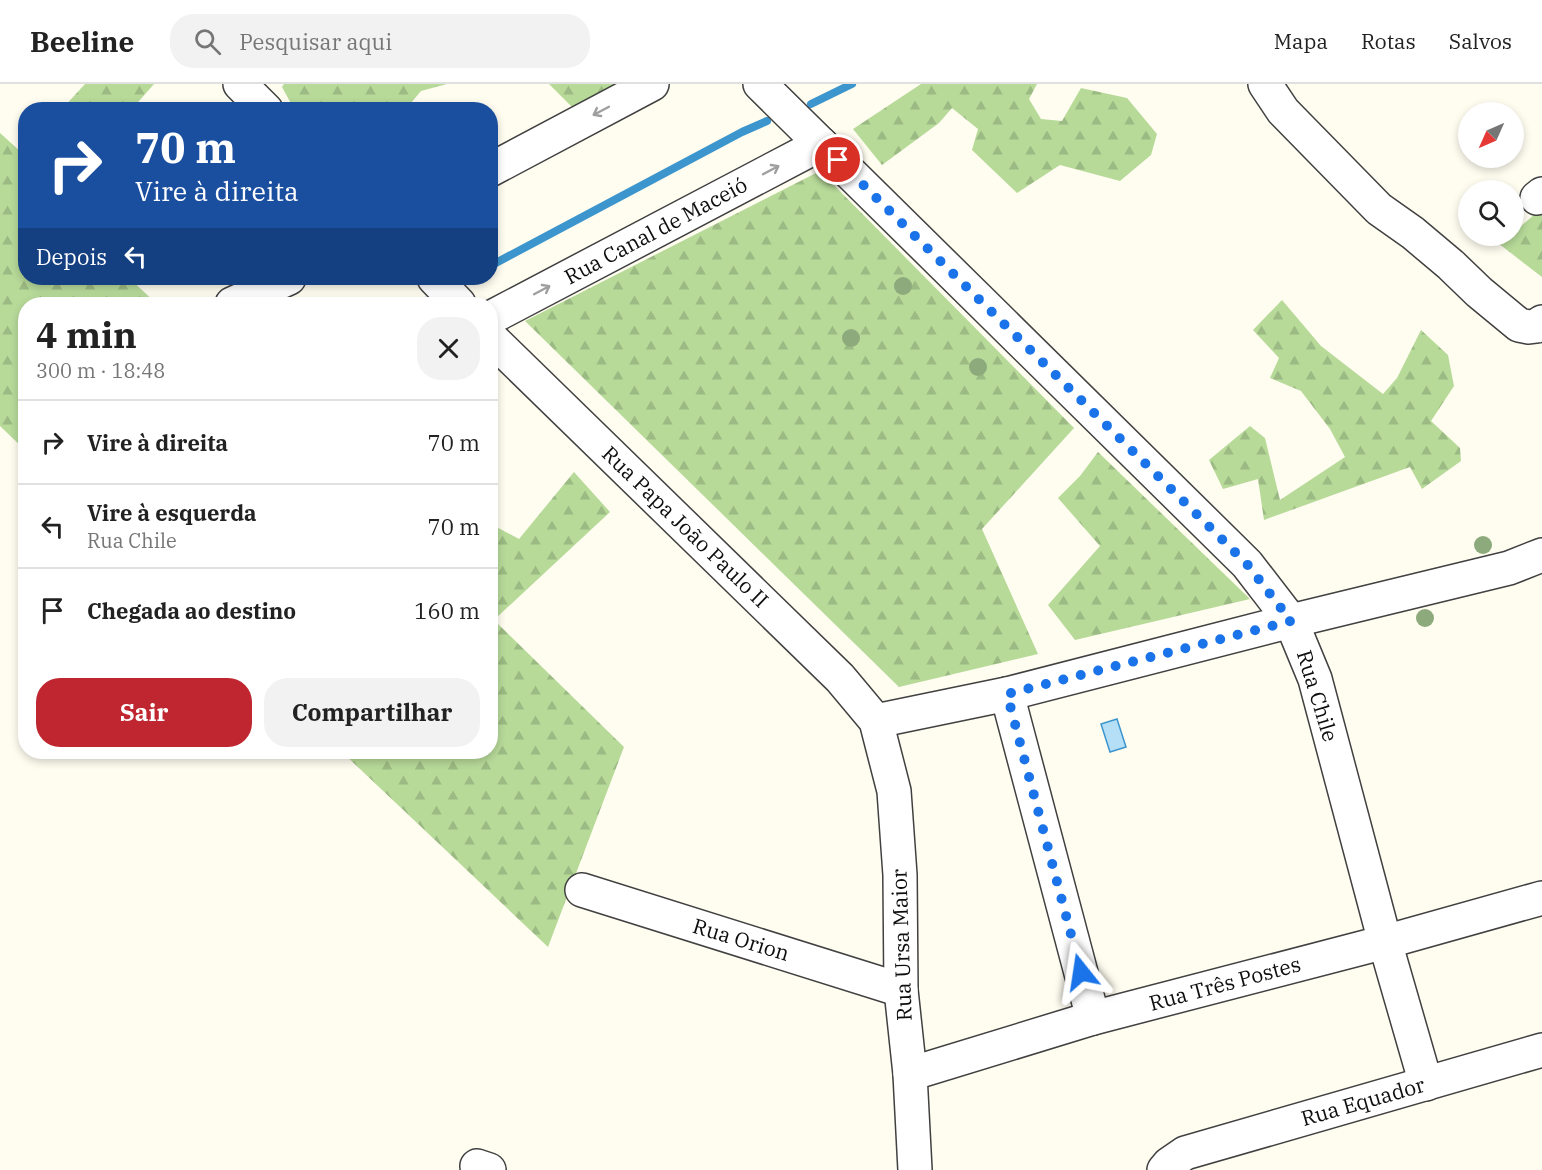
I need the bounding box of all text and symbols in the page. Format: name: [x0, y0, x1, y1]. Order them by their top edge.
search box: [170, 14, 590, 68]
text: Beeline: [30, 23, 134, 60]
icon: search: [191, 25, 224, 58]
text: Pesquisar aqui: [239, 27, 392, 56]
text: Mapa: [1274, 27, 1328, 55]
text: Rotas: [1361, 27, 1416, 55]
text: Salvos: [1449, 27, 1512, 55]
north arrow: [1458, 102, 1524, 168]
map controls: [1458, 102, 1524, 246]
one-way arrow: [592, 106, 610, 118]
text: 70 m: [135, 120, 236, 175]
icon: right: [36, 126, 114, 204]
pin: [812, 134, 863, 185]
icon: arrive: [821, 143, 854, 176]
one-way arrow: [761, 164, 779, 175]
street label: Rua Canal de Maceió: [559, 170, 752, 290]
text: Vire à direita: [135, 173, 299, 208]
button: search: [1458, 180, 1524, 246]
icon: left: [119, 240, 152, 273]
text: Depois: [36, 242, 107, 271]
one-way arrow: [533, 284, 551, 295]
text: 4 min: [36, 311, 137, 358]
button: close: [417, 317, 480, 380]
text: 300 m · 18:48: [36, 357, 165, 384]
icon: right: [36, 426, 69, 459]
text: Vire à direita: [87, 428, 228, 457]
text: 70 m: [428, 428, 480, 457]
street label: Rua Papa João Paulo II: [596, 439, 775, 613]
text: Vire à esquerda: [87, 498, 257, 527]
icon: left: [36, 510, 69, 543]
text: 70 m: [428, 512, 480, 541]
text: Rua Chile: [87, 527, 177, 554]
icon: arrive: [36, 594, 69, 627]
text: Chegada ao destino: [87, 596, 296, 625]
text: 160 m: [414, 596, 480, 625]
street label: Rua Chile: [1291, 647, 1345, 745]
button: Sair: [36, 678, 252, 747]
button: Compartilhar: [264, 678, 480, 747]
street label: Rua Ursa Maior: [884, 868, 918, 1022]
street label: Rua Orion: [690, 911, 793, 967]
position arrow: [1049, 940, 1113, 1004]
street label: Rua Três Postes: [1146, 949, 1304, 1017]
street label: Rua Equador: [1298, 1070, 1429, 1132]

